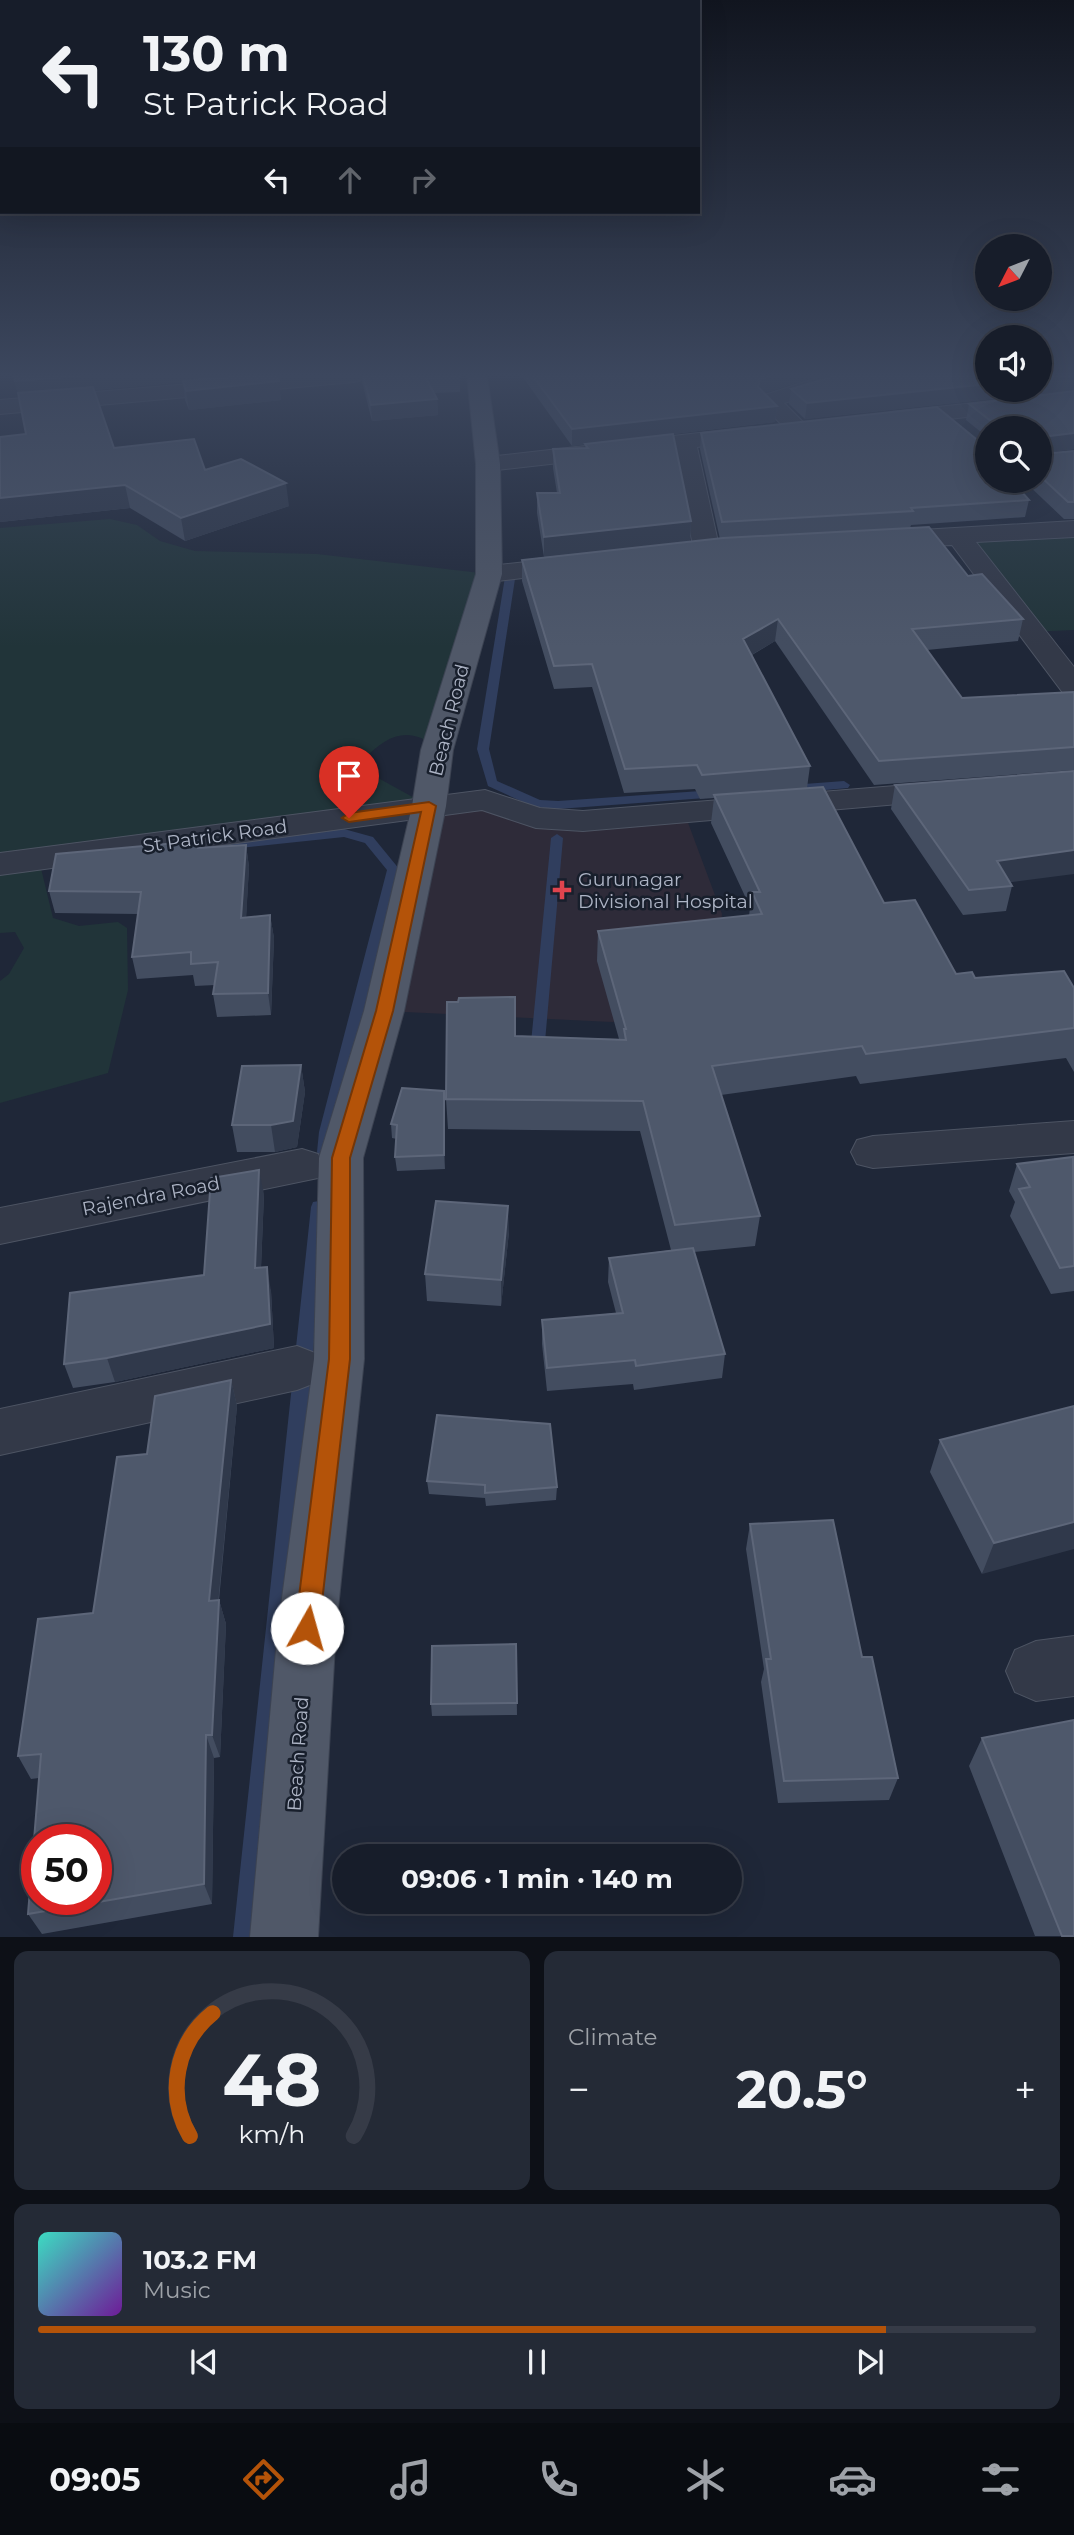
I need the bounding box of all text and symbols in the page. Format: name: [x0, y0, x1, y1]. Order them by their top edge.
text: 130 m: [143, 24, 290, 83]
icon: left: [28, 28, 119, 119]
text: St Patrick Road: [143, 84, 389, 123]
icon: left: [258, 161, 296, 199]
icon: ahead: [331, 161, 369, 199]
icon: right: [404, 161, 442, 199]
north arrow: [975, 234, 1052, 312]
map controls: [975, 234, 1052, 493]
button: sound: [975, 325, 1052, 402]
button: search: [975, 416, 1052, 493]
street label: Beach Road: [424, 662, 474, 778]
pin: [319, 746, 379, 818]
icon: arrive: [330, 757, 368, 795]
street label: St Patrick Road: [141, 814, 289, 858]
place label: Gurunagar Divisional Hospital: [578, 868, 753, 913]
marker: Gurunagar Divisional Hospital: [552, 880, 572, 900]
street label: Rajendra Road: [80, 1171, 222, 1221]
position arrow: [270, 1591, 344, 1665]
street label: Beach Road: [283, 1696, 313, 1812]
speed limit sign: 50: [21, 1824, 112, 1915]
text: 09:06 · 1 min · 140 m: [401, 1863, 673, 1895]
text: Climate: [568, 2023, 657, 2051]
text: 48: [223, 2037, 321, 2125]
text: 20.5°: [736, 2058, 868, 2121]
text: −: [568, 2066, 590, 2113]
text: +: [1014, 2066, 1036, 2113]
text: km/h: [239, 2119, 305, 2149]
text: 103.2 FM: [143, 2244, 257, 2276]
text: Music: [143, 2276, 211, 2304]
icon: previous: [185, 2343, 223, 2381]
icon: pause: [518, 2343, 556, 2381]
icon: next: [851, 2343, 889, 2381]
icon: directions: [239, 2455, 288, 2504]
icon: music: [386, 2455, 435, 2504]
icon: phone: [534, 2455, 583, 2504]
icon: climate: [681, 2455, 730, 2504]
icon: car: [828, 2455, 877, 2504]
icon: filters: [976, 2455, 1025, 2504]
text: 09:05: [49, 2460, 140, 2499]

